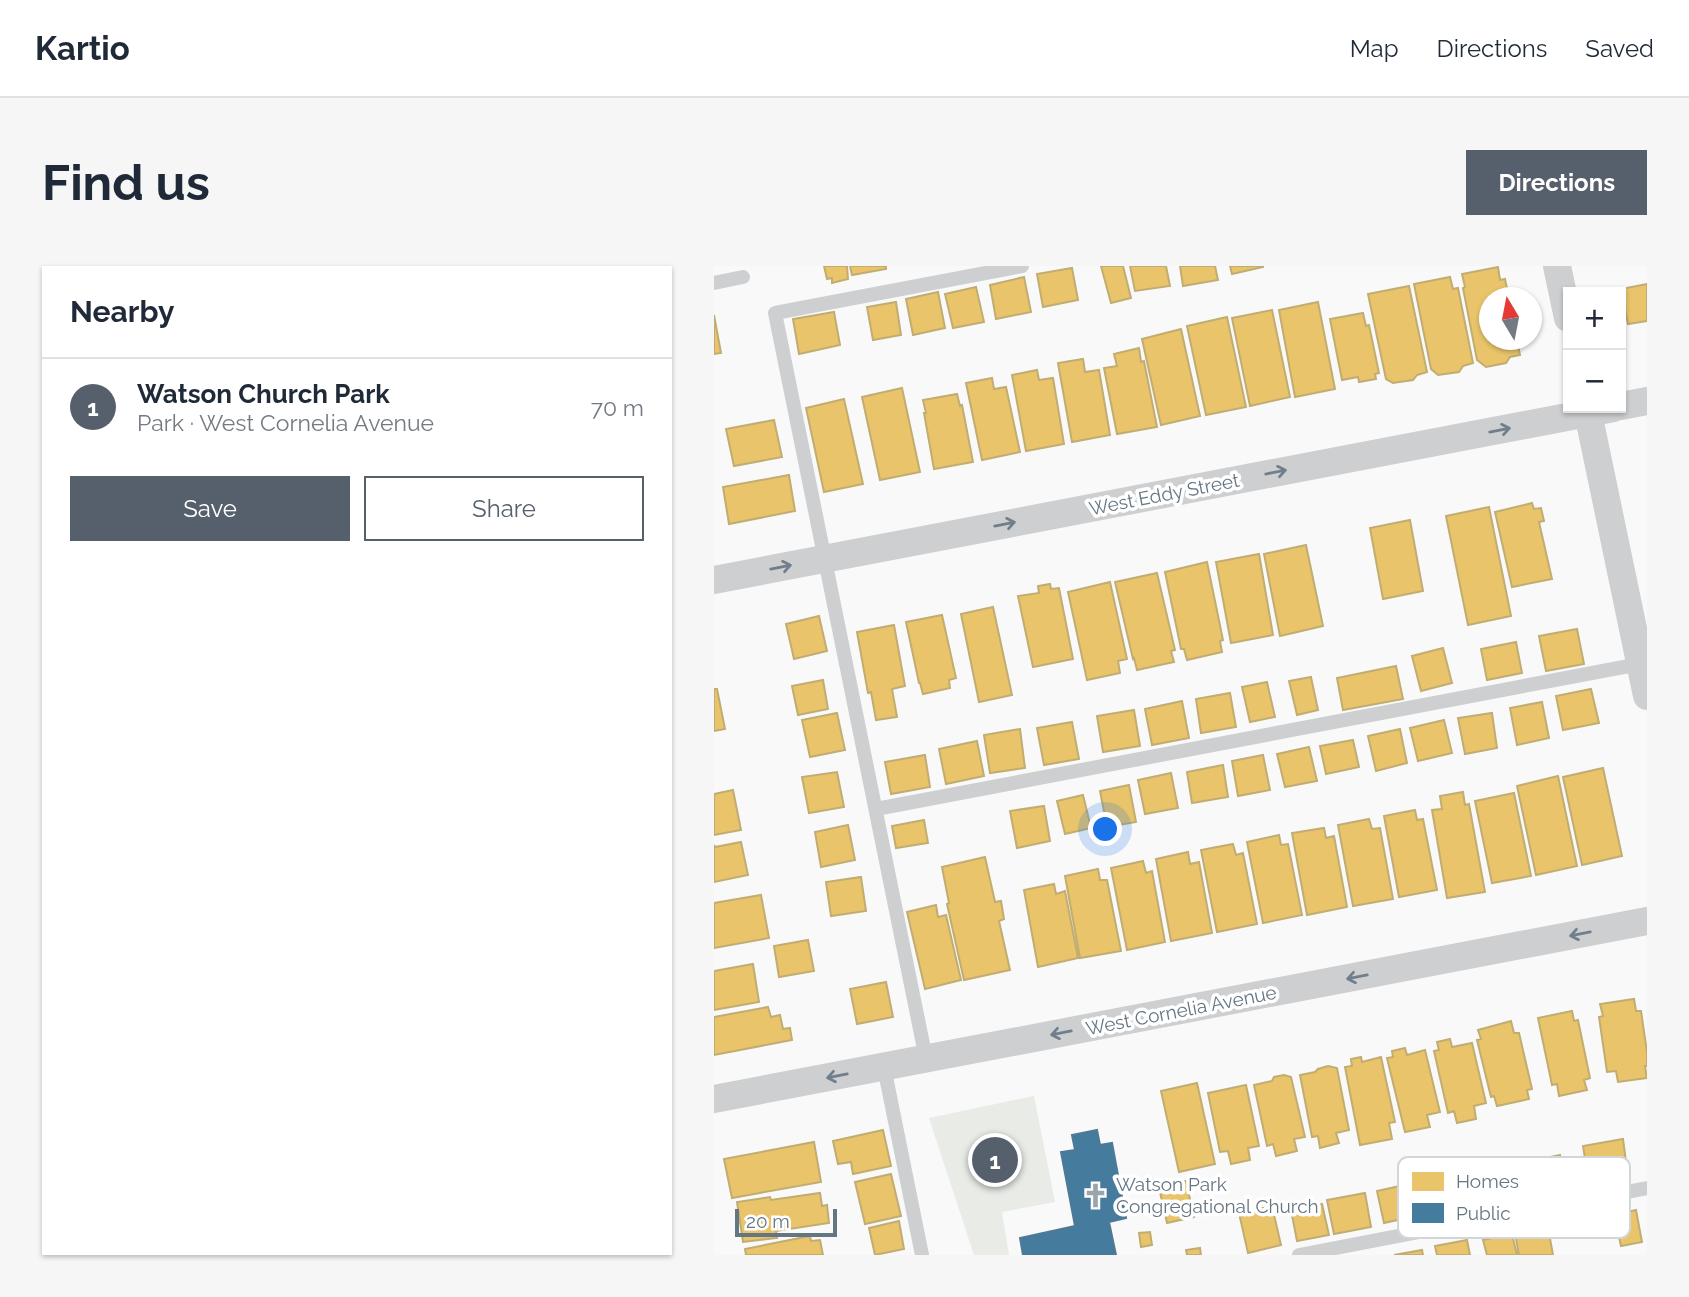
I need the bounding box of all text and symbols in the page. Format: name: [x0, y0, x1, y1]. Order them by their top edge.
text: Kartio: [35, 29, 130, 68]
text: Map: [1350, 34, 1399, 63]
text: Directions: [1437, 34, 1547, 63]
text: Saved: [1585, 34, 1654, 63]
button: Directions: [1466, 150, 1647, 215]
text: Find us: [42, 154, 210, 211]
north arrow: [1479, 287, 1542, 350]
map controls: [1563, 287, 1626, 413]
button: +: [1563, 287, 1626, 350]
text: Nearby: [70, 294, 174, 329]
button: −: [1563, 350, 1626, 413]
text: Watson Church Park: [137, 379, 390, 409]
text: 1: [87, 394, 99, 421]
text: 70 m: [591, 394, 644, 421]
text: Park · West Cornelia Avenue: [137, 409, 434, 436]
one-way arrow: [1488, 422, 1511, 436]
one-way arrow: [1264, 465, 1287, 479]
street label: West Eddy Street: [1087, 469, 1242, 519]
button: Save: [70, 476, 350, 541]
button: Share: [364, 476, 644, 541]
one-way arrow: [993, 517, 1015, 531]
one-way arrow: [769, 560, 792, 573]
your location: [1088, 812, 1122, 846]
one-way arrow: [1569, 928, 1592, 941]
one-way arrow: [1346, 971, 1368, 984]
street label: West Cornelia Avenue: [1084, 981, 1278, 1039]
one-way arrow: [1050, 1027, 1073, 1041]
one-way arrow: [826, 1070, 849, 1083]
pin: 1: [972, 1134, 1018, 1186]
legend: [1398, 1157, 1630, 1238]
text: Homes: [1456, 1170, 1519, 1192]
place label: Watson Park Congregational Church: [1116, 1173, 1319, 1217]
church icon: Watson Park Congregational Church: [1082, 1181, 1110, 1209]
text: Public: [1456, 1202, 1511, 1224]
scale bar: [735, 1206, 836, 1238]
text: 20 m: [746, 1210, 790, 1232]

